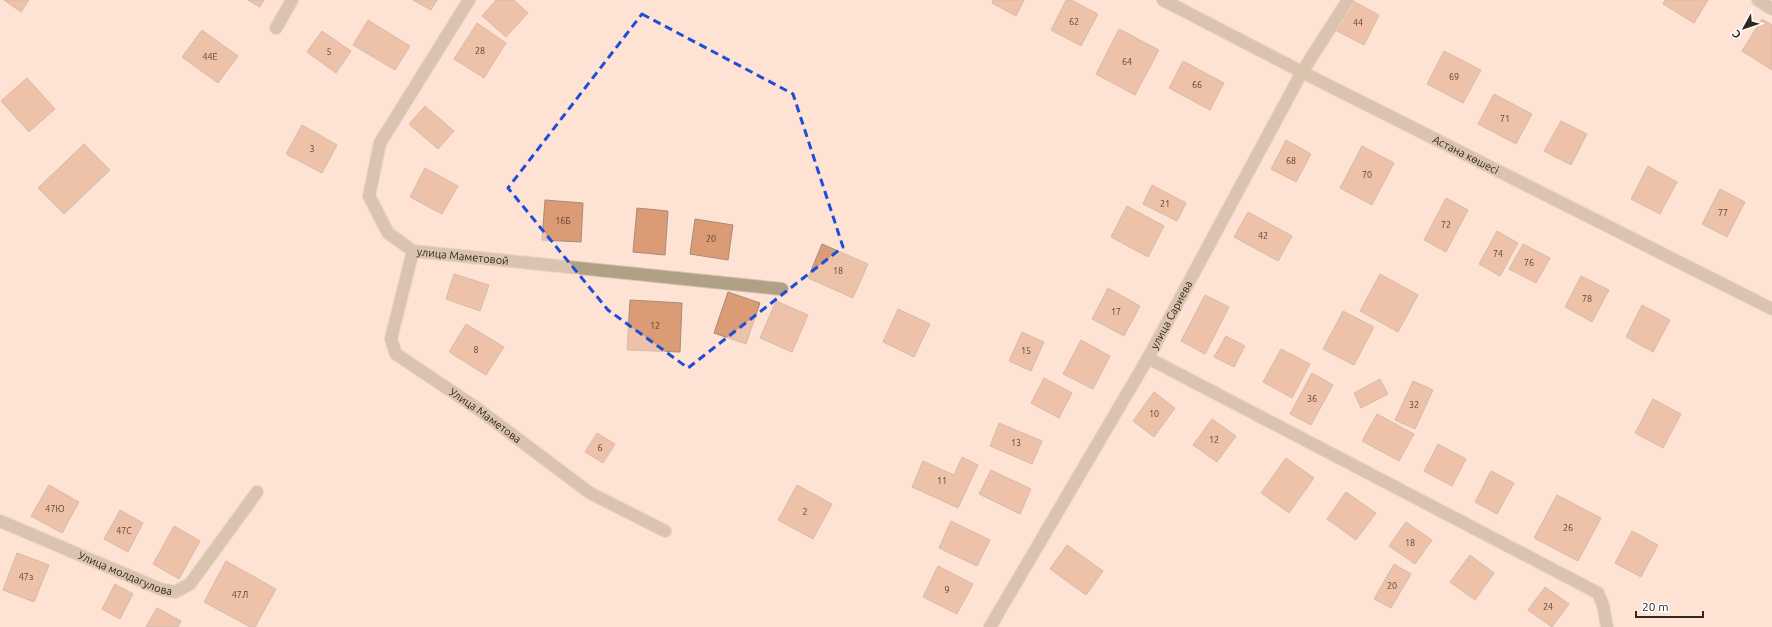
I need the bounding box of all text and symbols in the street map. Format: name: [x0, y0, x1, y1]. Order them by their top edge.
north arrow: [1724, 8, 1764, 48]
house number: 62: [1069, 17, 1079, 27]
house number: 44: [1353, 18, 1363, 28]
text: С: [1729, 28, 1743, 41]
house number: 28: [475, 46, 485, 56]
house number: 5: [326, 47, 332, 57]
house number: 44Е: [202, 52, 218, 62]
house number: 64: [1122, 57, 1132, 67]
house number: 69: [1449, 72, 1459, 82]
house number: 66: [1192, 80, 1202, 90]
house number: 71: [1500, 114, 1510, 124]
street label: Астана көшесі: [1431, 133, 1501, 176]
house number: 3: [309, 144, 315, 154]
house number: 68: [1286, 156, 1296, 166]
house number: 70: [1362, 170, 1372, 180]
house number: 21: [1160, 199, 1170, 209]
house number: 77: [1718, 208, 1728, 218]
house number: 16Б: [555, 216, 571, 226]
house number: 72: [1441, 220, 1451, 230]
house number: 42: [1258, 231, 1268, 241]
house number: 20: [706, 234, 716, 244]
street label: улица Маметовой: [416, 245, 509, 267]
house number: 74: [1493, 249, 1503, 259]
house number: 76: [1524, 258, 1534, 268]
house number: 18: [833, 266, 843, 276]
street label: улица Сариева: [1148, 279, 1195, 351]
house number: 78: [1582, 294, 1592, 304]
house number: 17: [1111, 307, 1121, 317]
house number: 12: [650, 321, 660, 331]
house number: 8: [473, 345, 479, 355]
house number: 15: [1021, 346, 1031, 356]
street label: Улица Маметова: [447, 386, 524, 445]
house number: 36: [1307, 394, 1317, 404]
house number: 32: [1409, 400, 1419, 410]
house number: 10: [1149, 409, 1159, 419]
house number: 12: [1209, 435, 1219, 445]
house number: 13: [1011, 438, 1021, 448]
house number: 6: [597, 443, 603, 453]
house number: 11: [937, 476, 947, 486]
house number: 47Ю: [45, 504, 65, 514]
house number: 2: [802, 507, 808, 517]
house number: 26: [1563, 523, 1573, 533]
house number: 47С: [116, 526, 132, 536]
house number: 18: [1405, 538, 1415, 548]
street label: Улица молдагулова: [77, 549, 173, 597]
house number: 47з: [19, 572, 33, 582]
house number: 20: [1387, 581, 1397, 591]
house number: 9: [944, 585, 950, 595]
house number: 47Л: [232, 590, 248, 600]
scale bar: [1636, 593, 1703, 619]
text: 20 m: [1642, 600, 1669, 613]
house number: 24: [1543, 602, 1553, 612]

